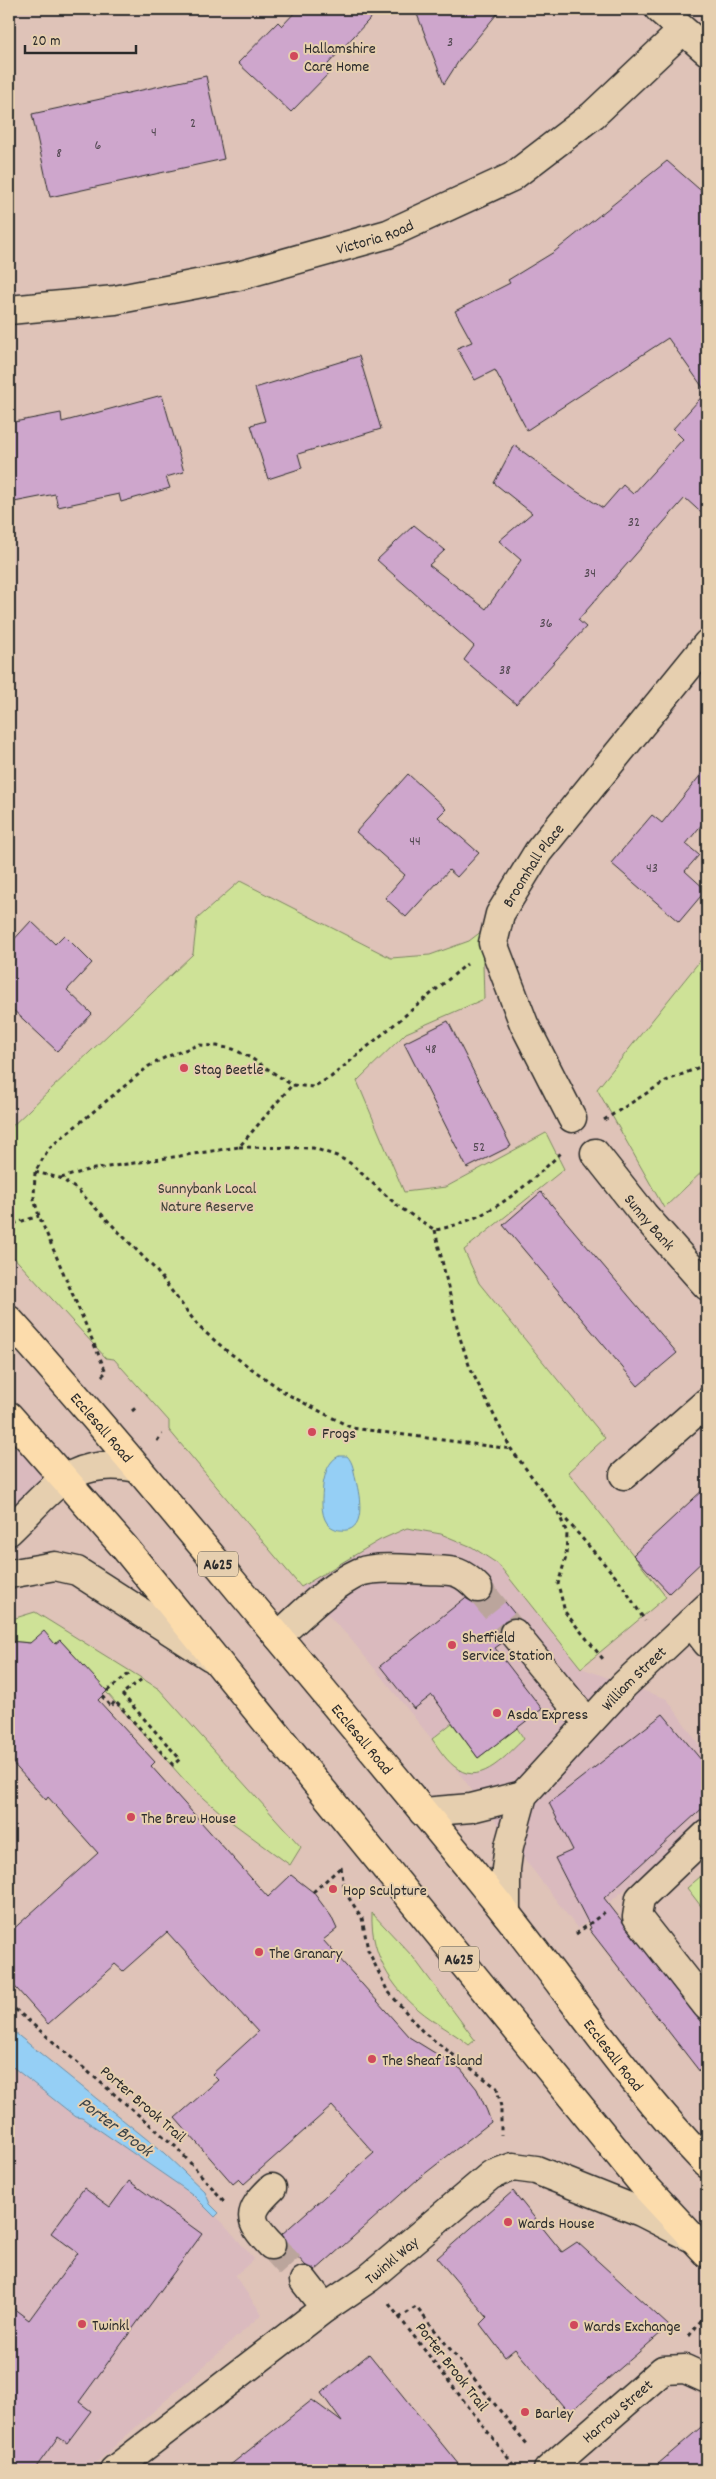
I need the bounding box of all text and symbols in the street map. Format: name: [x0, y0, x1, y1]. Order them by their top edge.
scale bar: [25, 22, 136, 54]
text: 20 m: [32, 31, 60, 53]
house number: 3: [447, 33, 453, 53]
place label: Hallamshire Care Home: [304, 38, 376, 79]
marker: Hallamshire Care Home: [288, 50, 300, 62]
house number: 2: [190, 114, 196, 134]
house number: 4: [151, 123, 157, 143]
house number: 6: [95, 136, 102, 156]
house number: 8: [56, 144, 62, 164]
street label: Victoria Road: [334, 215, 418, 262]
house number: 32: [628, 513, 640, 533]
house number: 34: [584, 564, 596, 584]
house number: 36: [539, 614, 553, 634]
house number: 38: [499, 661, 511, 681]
street label: Broomhall Place: [498, 819, 571, 912]
house number: 44: [409, 832, 421, 852]
house number: 43: [646, 859, 658, 879]
house number: 48: [425, 1040, 437, 1060]
place label: Stag Beetle: [194, 1059, 264, 1082]
marker: Stag Beetle: [178, 1062, 190, 1074]
house number: 52: [473, 1138, 485, 1158]
park label: Sunnybank Local Nature Reserve: [158, 1178, 257, 1219]
street label: Sunny Bank: [617, 1190, 679, 1256]
street label: Ecclesall Road: [64, 1388, 137, 1469]
place label: Frogs: [322, 1423, 356, 1446]
marker: Frogs: [306, 1426, 318, 1438]
road number: A625: [198, 1552, 238, 1576]
place label: Sheffield Service Station: [462, 1627, 553, 1668]
marker: Sheffield Service Station: [446, 1639, 458, 1651]
street label: William Street: [597, 1642, 673, 1717]
street label: Ecclesall Road: [325, 1699, 397, 1781]
place label: Asda Express: [507, 1704, 588, 1727]
marker: Asda Express: [491, 1707, 503, 1719]
place label: The Brew House: [141, 1808, 236, 1831]
marker: The Brew House: [125, 1811, 137, 1823]
place label: Hop Sculpture: [343, 1880, 427, 1903]
marker: Hop Sculpture: [327, 1883, 339, 1895]
place label: The Granary: [269, 1943, 343, 1966]
marker: The Granary: [253, 1946, 265, 1958]
road number: A625: [439, 1946, 479, 1972]
street label: Ecclesall Road: [577, 2015, 648, 2097]
place label: The Sheaf Island: [382, 2050, 483, 2073]
marker: The Sheaf Island: [366, 2053, 378, 2065]
street label: Porter Brook Trail: [97, 2061, 191, 2145]
water label: Porter Brook: [75, 2091, 157, 2161]
place label: Wards House: [518, 2213, 595, 2236]
marker: Wards House: [502, 2216, 514, 2228]
street label: Twinkl Way: [361, 2232, 425, 2291]
place label: Twinkl: [92, 2315, 130, 2338]
place label: Wards Exchange: [584, 2316, 680, 2339]
marker: Twinkl: [76, 2318, 88, 2330]
street label: Porter Brook Trail: [409, 2318, 493, 2417]
marker: Wards Exchange: [568, 2319, 580, 2331]
street label: Harrow Street: [578, 2375, 659, 2450]
place label: Barley: [535, 2403, 574, 2426]
marker: Barley: [519, 2406, 531, 2418]

